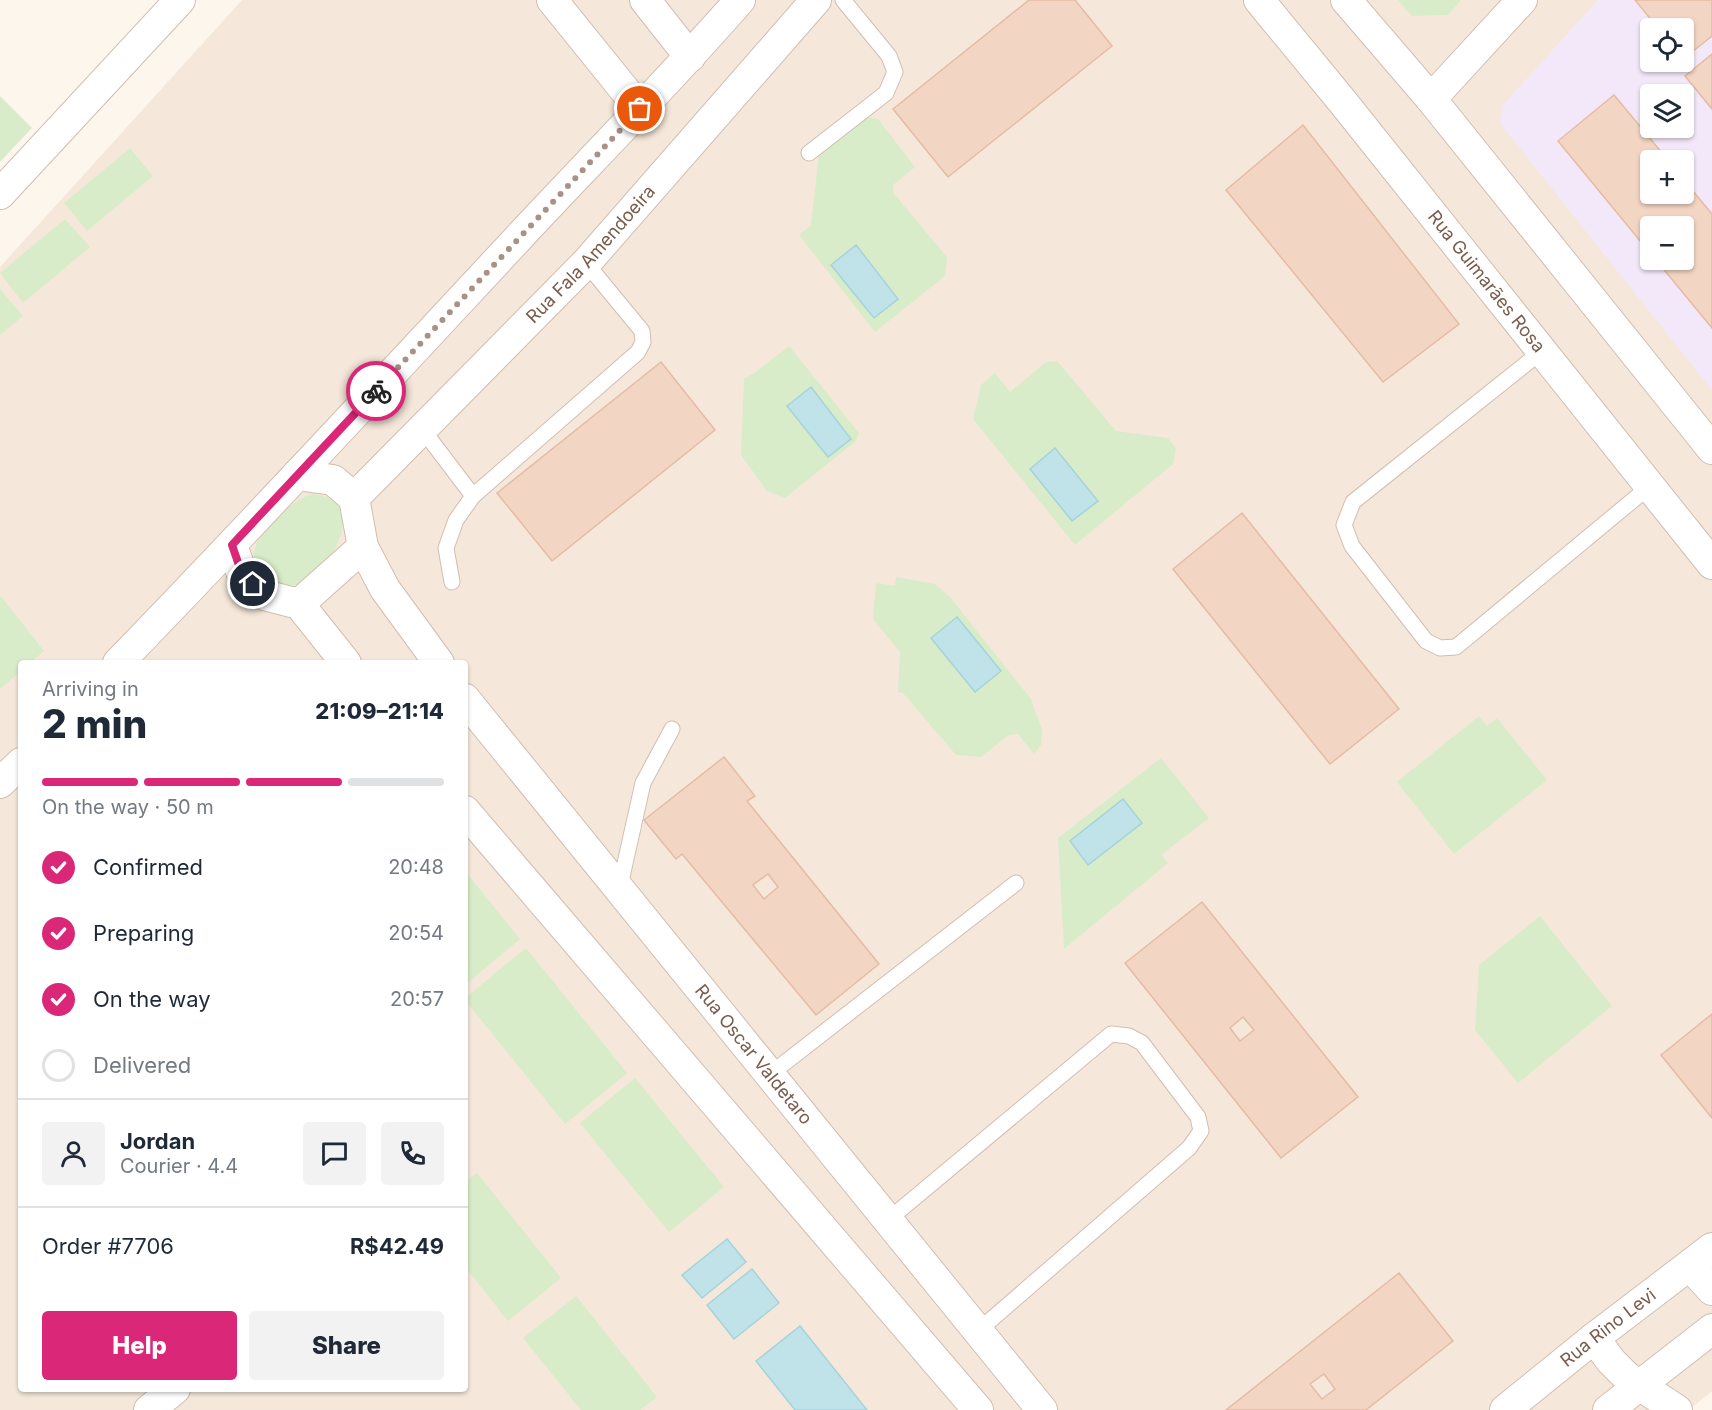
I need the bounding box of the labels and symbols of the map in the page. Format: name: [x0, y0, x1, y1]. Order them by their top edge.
pin: [614, 83, 665, 134]
street label: Rua Fala Amendoeira: [522, 181, 659, 327]
street label: Rua Guimarães Rosa: [1424, 206, 1550, 356]
courier: [346, 361, 406, 421]
pin: [227, 558, 278, 609]
street label: Rua Oscar Valdetaro: [691, 980, 817, 1128]
street label: Rua Rino Levi: [1556, 1284, 1660, 1371]

